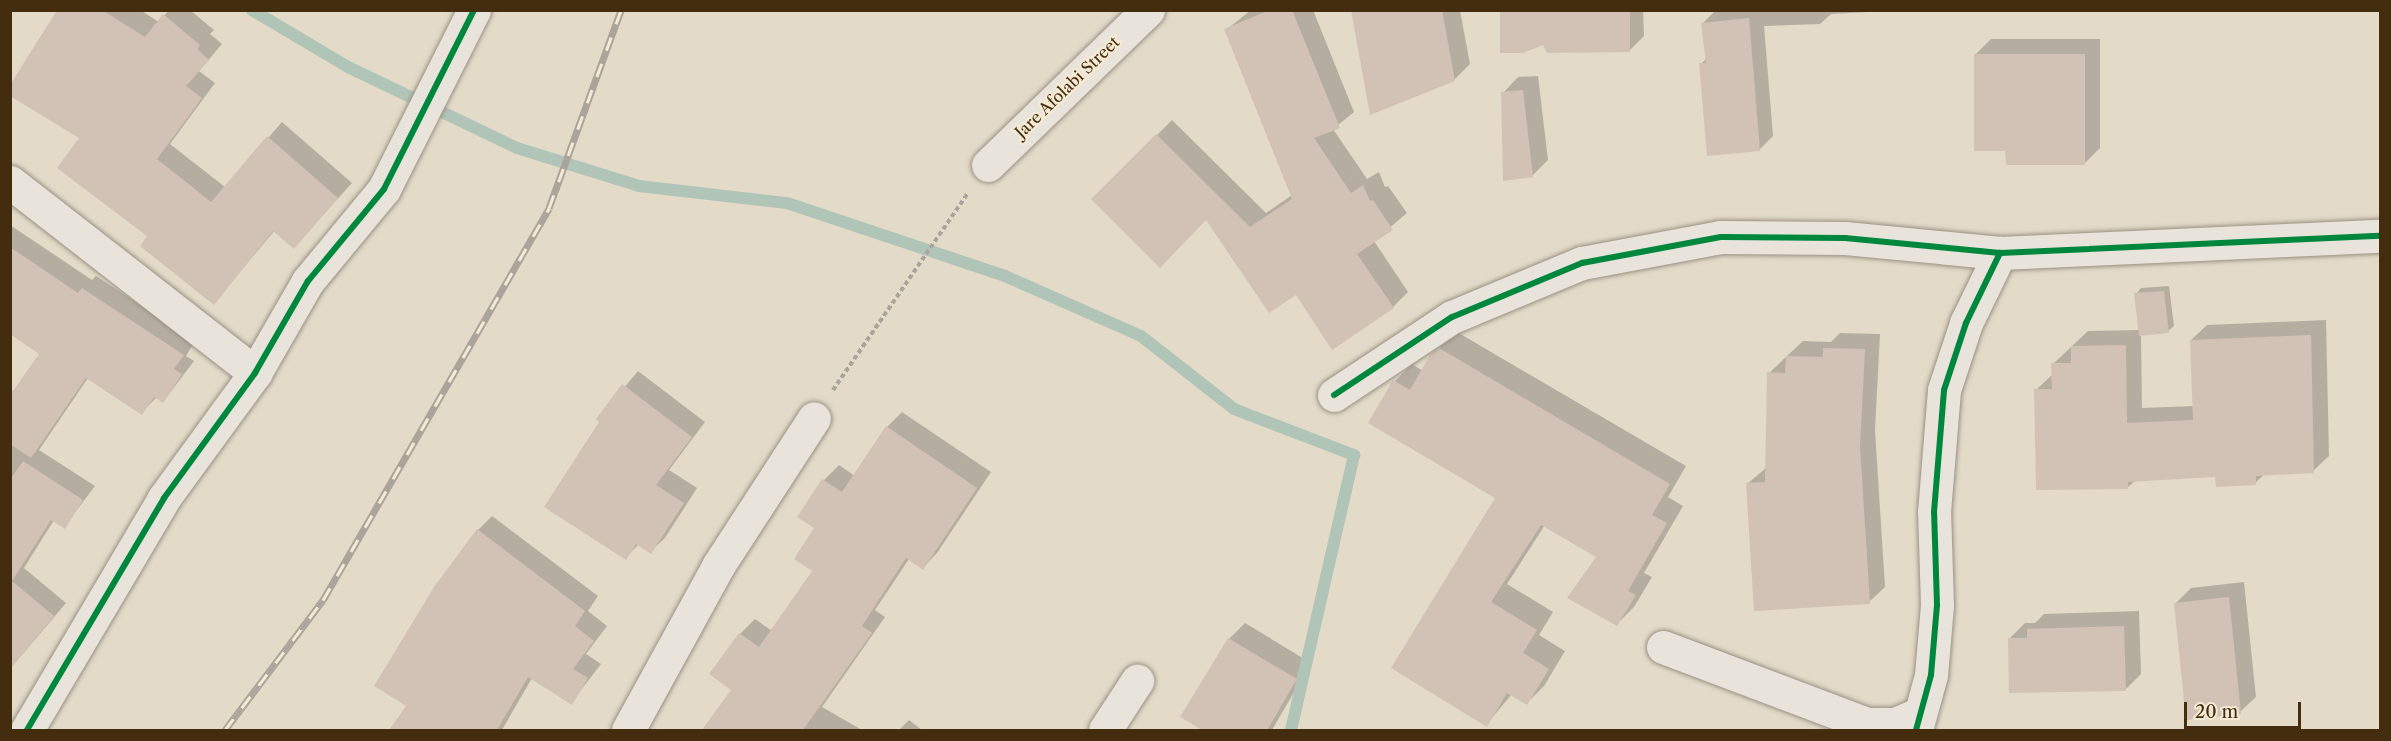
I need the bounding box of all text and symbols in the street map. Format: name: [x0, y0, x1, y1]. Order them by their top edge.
street label: Jare Afolabi Street: [1011, 32, 1123, 142]
scale bar: [2187, 690, 2304, 728]
text: 20 m: [2195, 701, 2238, 723]

